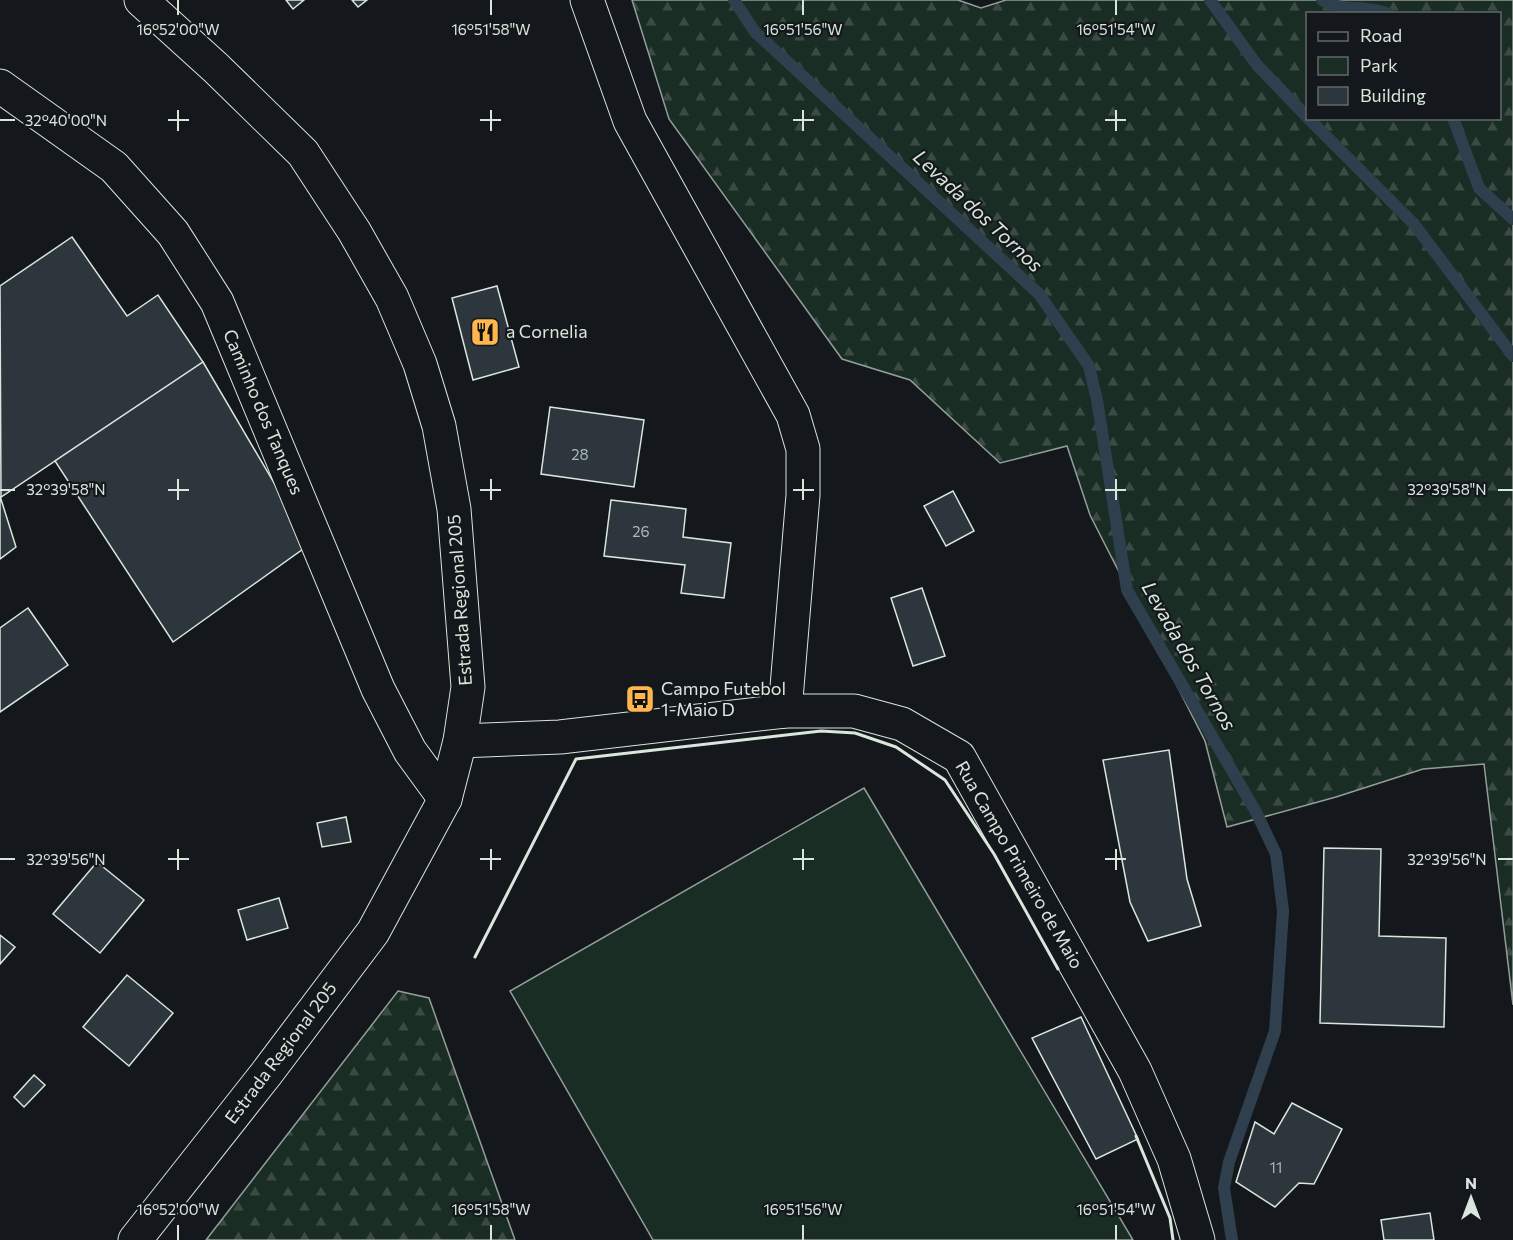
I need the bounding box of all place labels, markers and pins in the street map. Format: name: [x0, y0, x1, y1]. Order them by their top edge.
restaurant icon: a Cornelia: [469, 316, 501, 348]
place label: a Cornelia: [506, 320, 588, 342]
place label: Campo Futebol 1-Maio D: [661, 677, 786, 720]
bus stop icon: Campo Futebol 1-Maio D: [624, 683, 656, 715]

